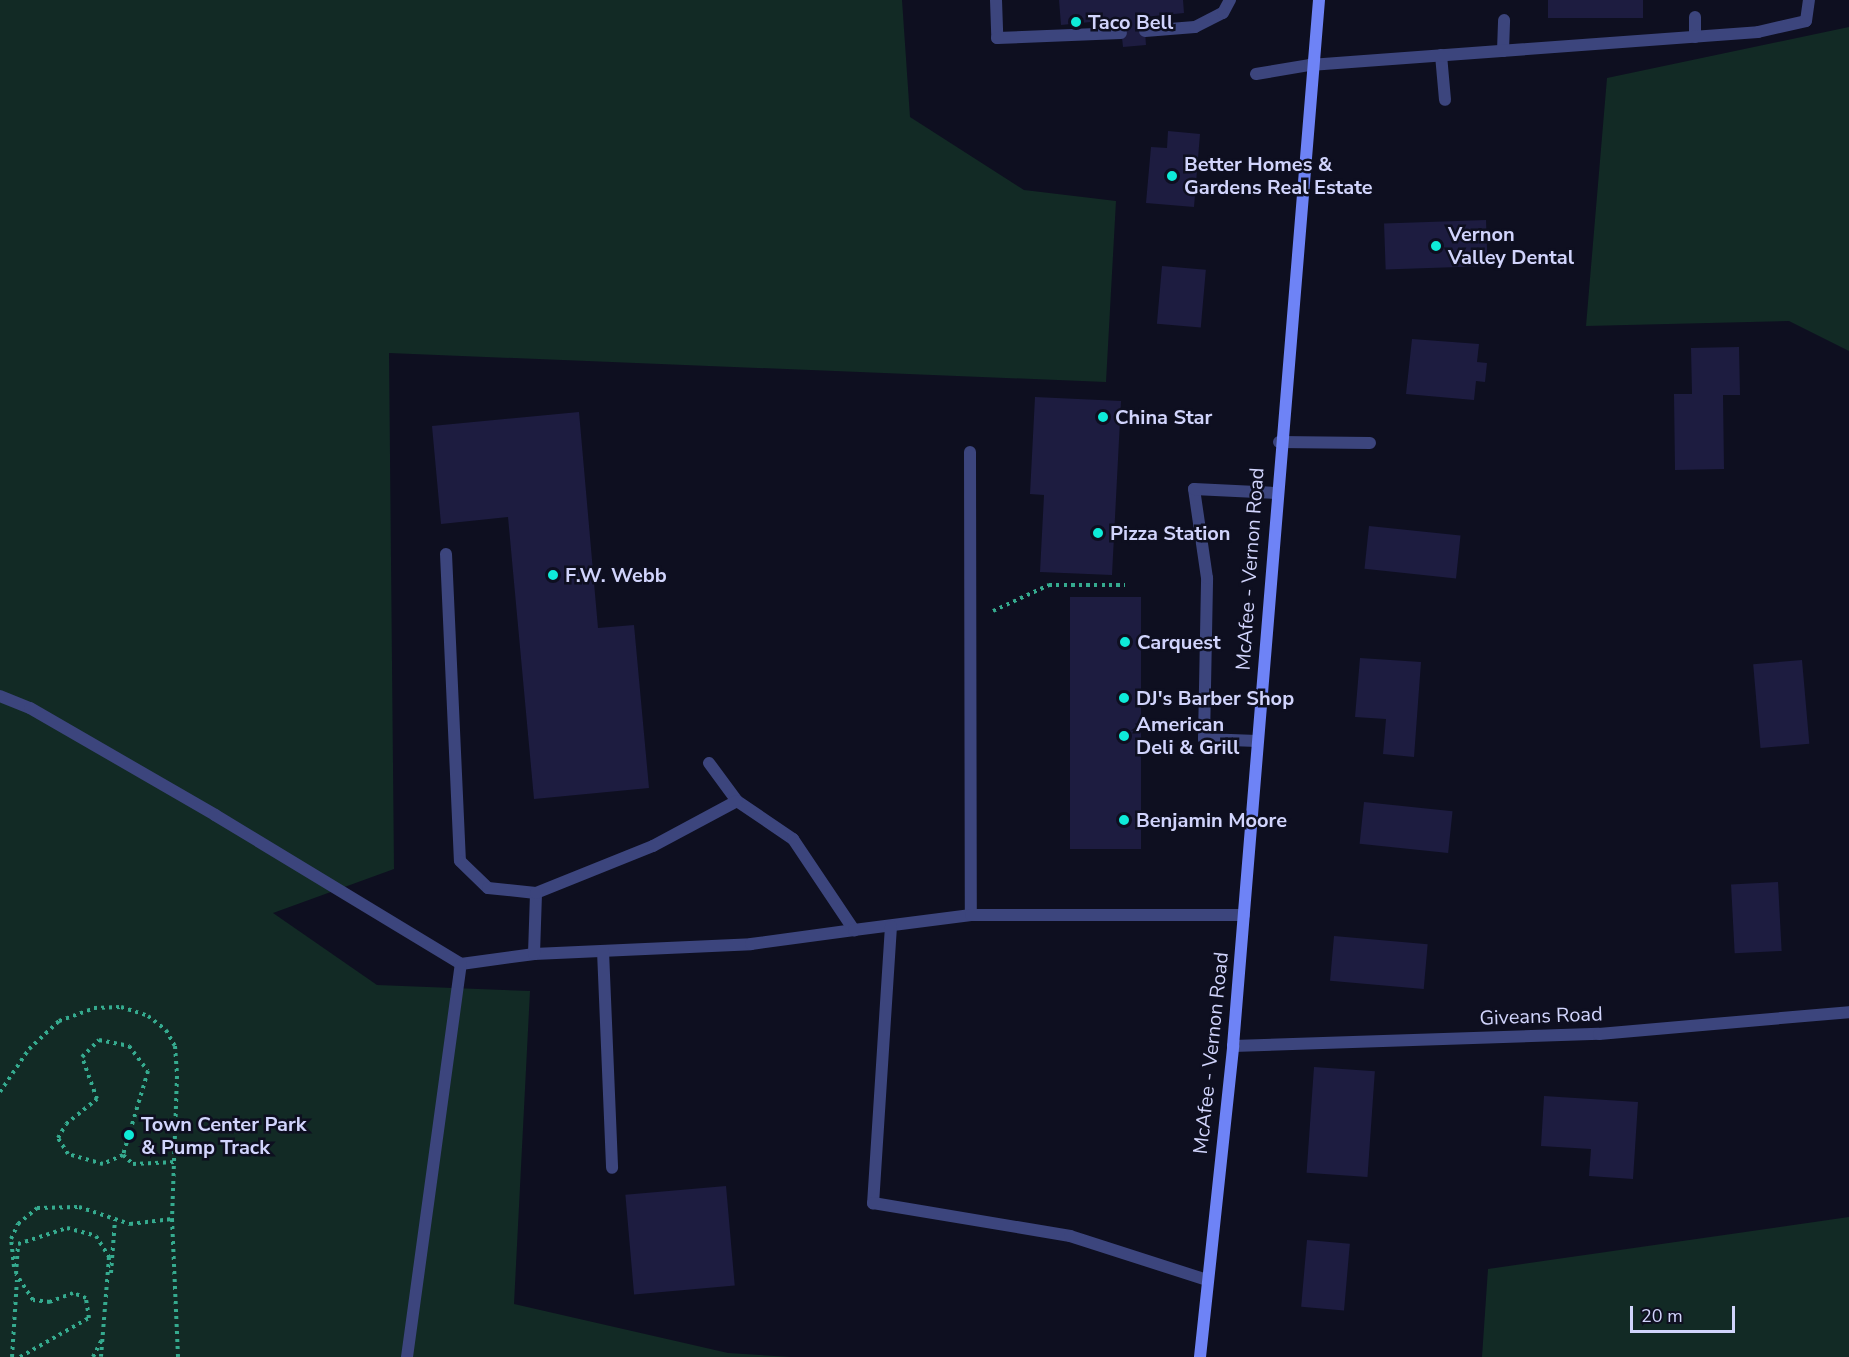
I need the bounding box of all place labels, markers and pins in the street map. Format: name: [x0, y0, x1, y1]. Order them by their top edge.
place label: Taco Bell: [1088, 10, 1173, 34]
marker: Taco Bell: [1069, 15, 1083, 29]
place label: Better Homes & Gardens Real Estate: [1184, 152, 1373, 199]
marker: Better Homes & Gardens Real Estate: [1165, 169, 1179, 183]
place label: Vernon Valley Dental: [1448, 222, 1574, 269]
marker: Vernon Valley Dental: [1429, 239, 1443, 253]
place label: China Star: [1115, 405, 1212, 429]
marker: China Star: [1096, 410, 1110, 424]
place label: Pizza Station: [1110, 521, 1230, 545]
marker: Pizza Station: [1091, 526, 1105, 540]
place label: F.W. Webb: [565, 563, 667, 587]
marker: F.W. Webb: [546, 568, 560, 582]
place label: Carquest: [1137, 630, 1221, 654]
marker: Carquest: [1118, 635, 1132, 649]
place label: DJ's Barber Shop: [1136, 686, 1294, 710]
marker: DJ's Barber Shop: [1117, 691, 1131, 705]
place label: American Deli & Grill: [1136, 712, 1239, 759]
marker: American Deli & Grill: [1117, 729, 1131, 743]
place label: Benjamin Moore: [1136, 808, 1287, 832]
marker: Benjamin Moore: [1117, 813, 1131, 827]
place label: Town Center Park & Pump Track: [141, 1112, 306, 1159]
marker: Town Center Park & Pump Track: [122, 1128, 136, 1142]

